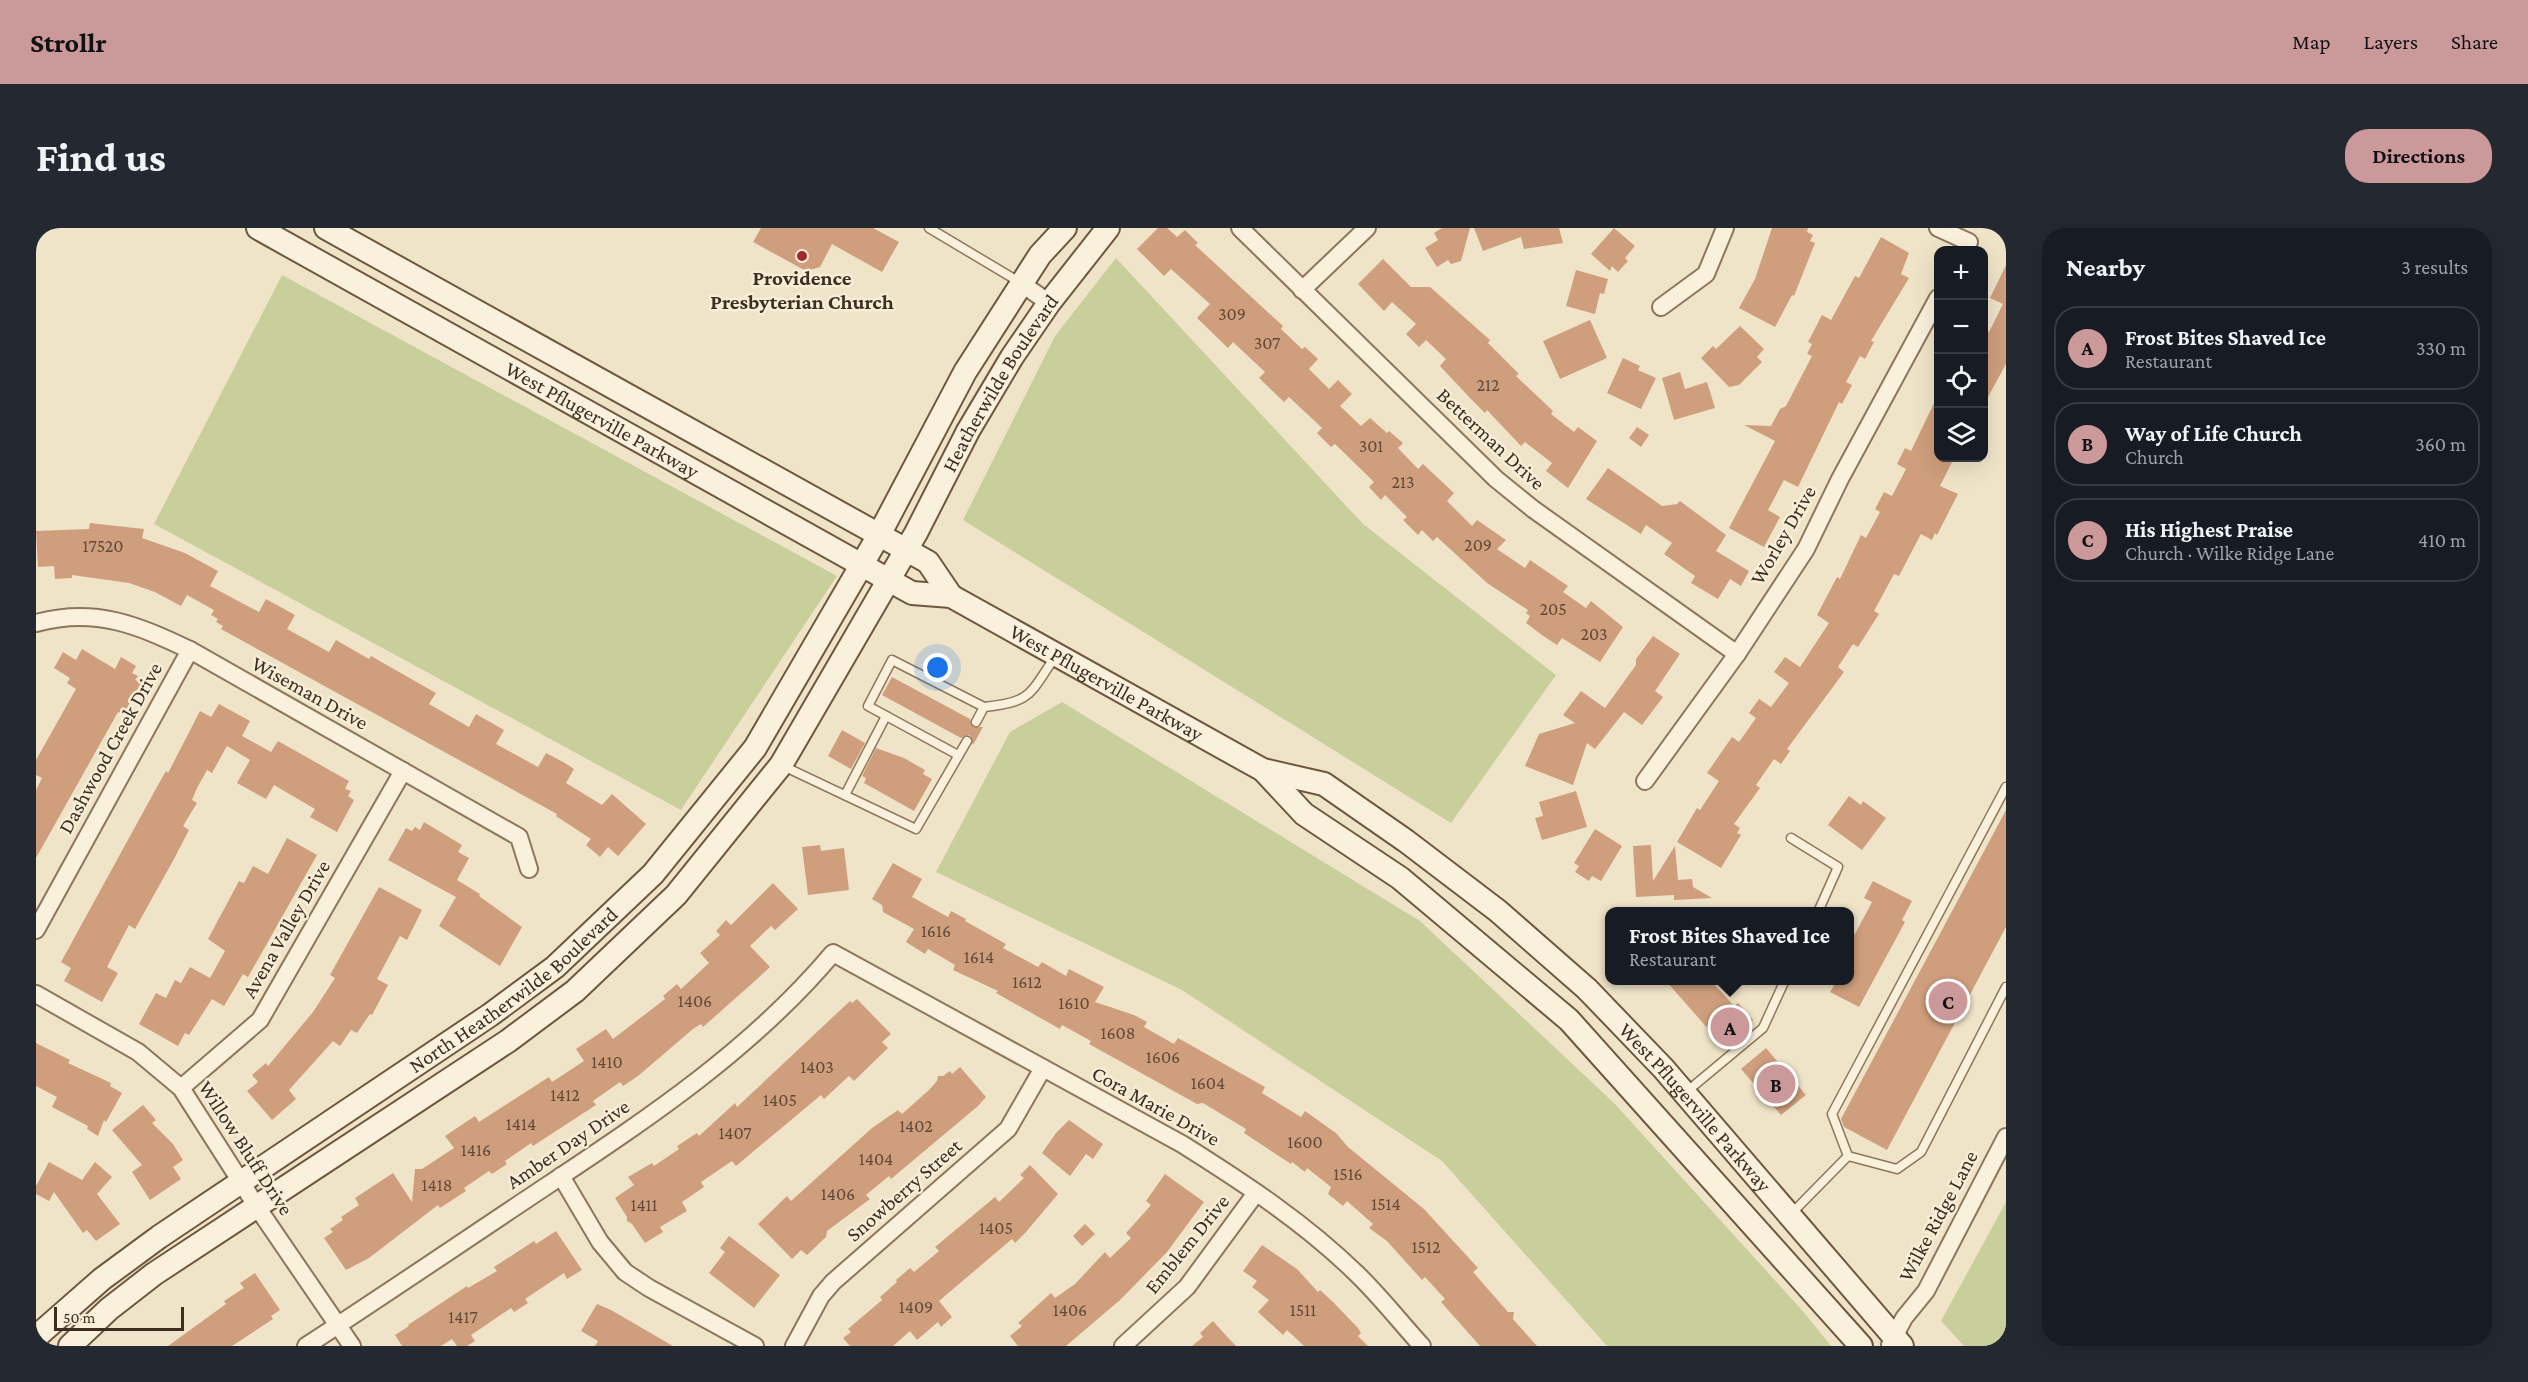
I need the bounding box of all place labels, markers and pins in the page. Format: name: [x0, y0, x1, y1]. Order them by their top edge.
marker: Providence Presbyterian Church: [795, 249, 809, 263]
place label: Providence Presbyterian Church: [710, 266, 894, 314]
pin: C: [1928, 978, 1968, 1024]
pin: A: [1710, 1004, 1750, 1050]
pin: B: [1756, 1062, 1796, 1106]

